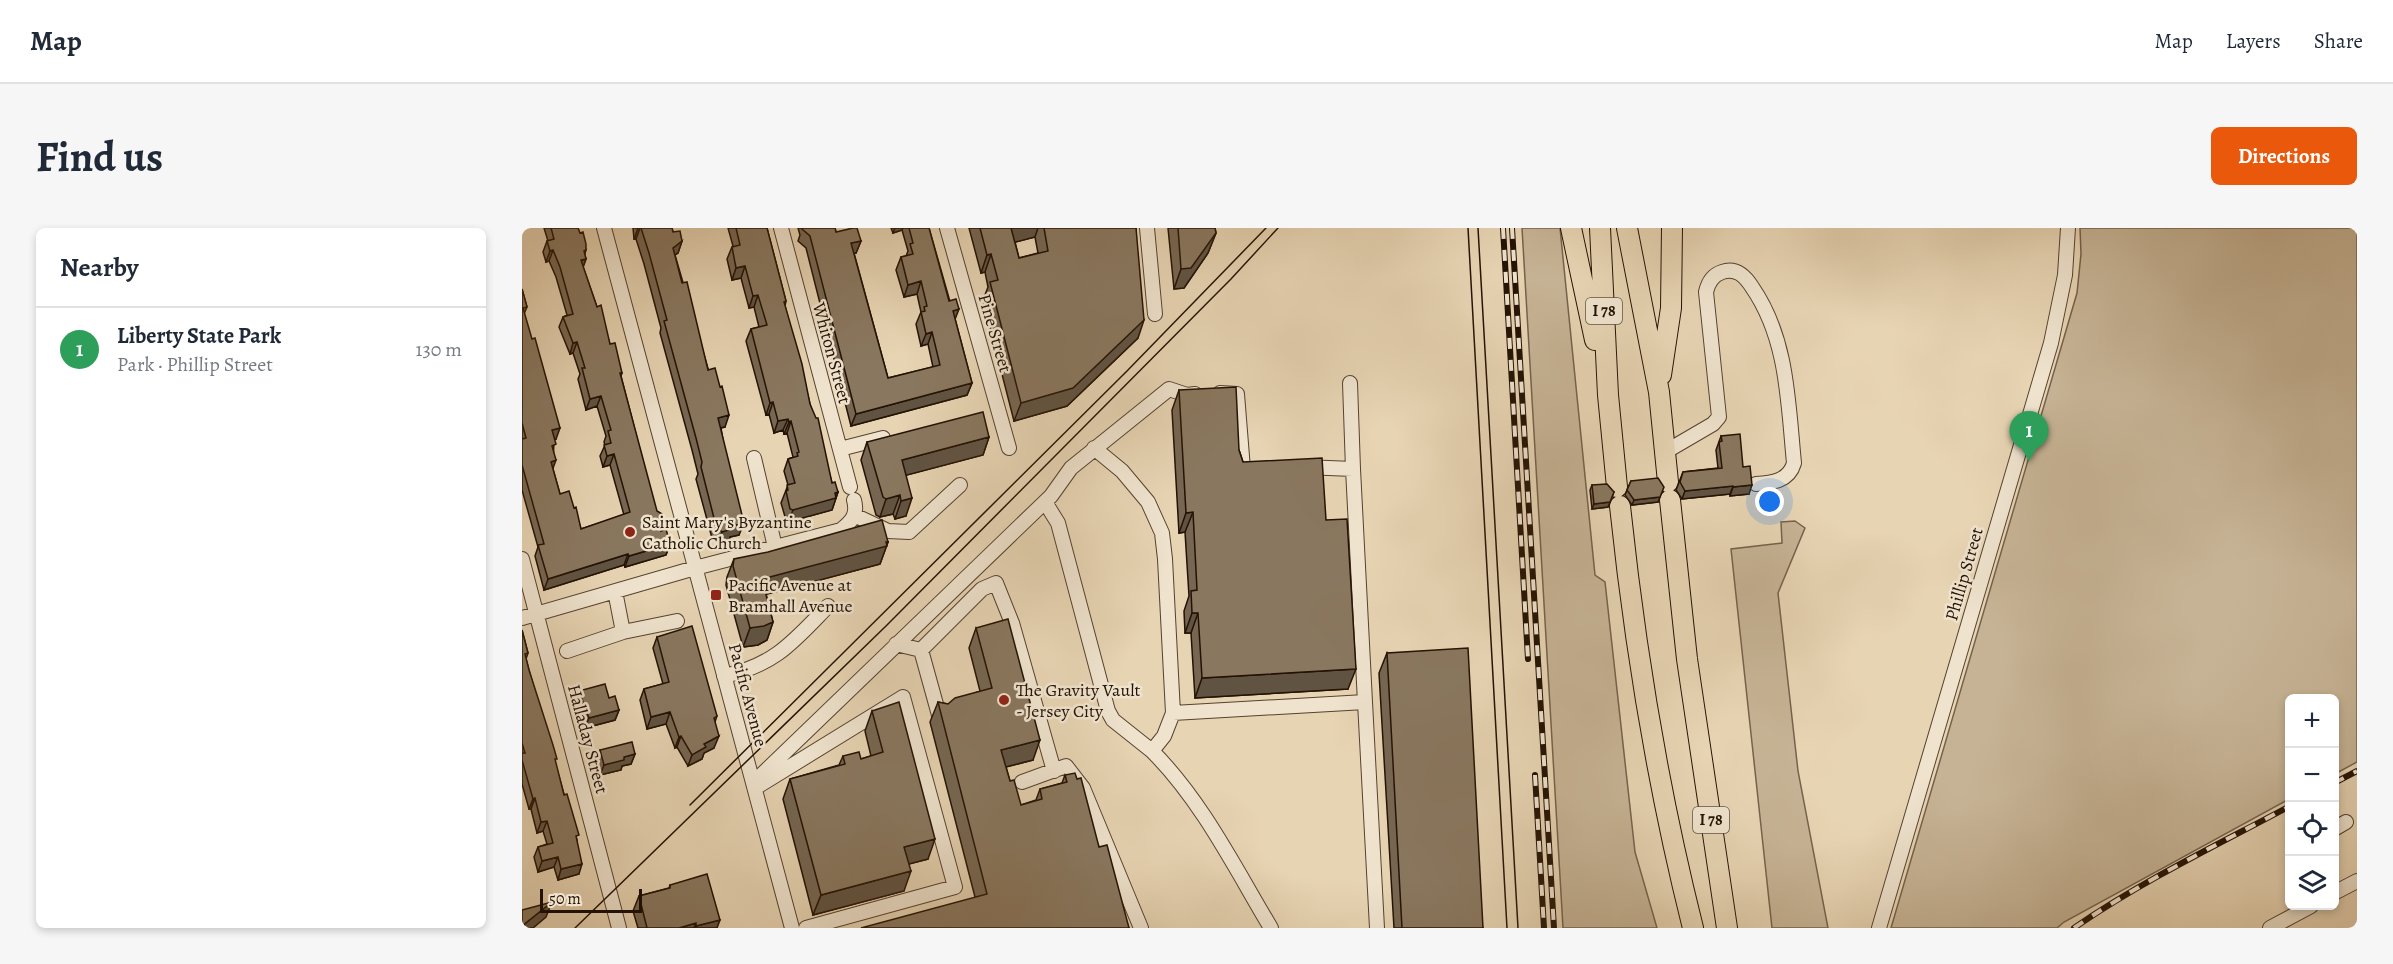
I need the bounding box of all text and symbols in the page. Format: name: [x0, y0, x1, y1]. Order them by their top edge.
text: Map: [30, 22, 82, 60]
text: Map: [2154, 27, 2193, 55]
text: Layers: [2226, 27, 2281, 55]
text: Share: [2314, 27, 2363, 55]
button: Directions: [2211, 127, 2357, 185]
text: Find us: [36, 128, 163, 185]
text: Nearby: [60, 250, 139, 285]
street label: Pine Street: [972, 291, 1018, 375]
road number: I 78: [1586, 298, 1622, 324]
street label: Whiton Street: [807, 299, 857, 406]
text: Liberty State Park: [117, 321, 281, 351]
text: 1: [76, 336, 83, 363]
text: 130 m: [416, 336, 462, 363]
text: Park · Phillip Street: [117, 351, 273, 378]
pin: 1: [2010, 412, 2048, 461]
your location: [1755, 487, 1784, 516]
place label: Saint Mary's Byzantine Catholic Church: [642, 510, 812, 555]
marker: Saint Mary's Byzantine Catholic Church: [623, 525, 637, 539]
street label: Phillip Street: [1939, 525, 1989, 623]
place label: Pacific Avenue at Bramhall Avenue: [728, 573, 853, 618]
marker: Pacific Avenue at Bramhall Avenue: [709, 588, 723, 602]
street label: Pacific Avenue: [723, 641, 773, 749]
place label: The Gravity Vault - Jersey City: [1016, 678, 1141, 723]
street label: Halladay Street: [562, 682, 614, 796]
marker: The Gravity Vault - Jersey City: [997, 693, 1011, 707]
map controls: [2285, 694, 2339, 910]
button: +: [2285, 694, 2339, 748]
button: −: [2285, 748, 2339, 802]
button: locate: [2285, 802, 2339, 856]
road number: I 78: [1693, 807, 1729, 833]
button: layers: [2285, 856, 2339, 910]
scale bar: [540, 886, 642, 914]
text: 50 m: [549, 888, 581, 910]

